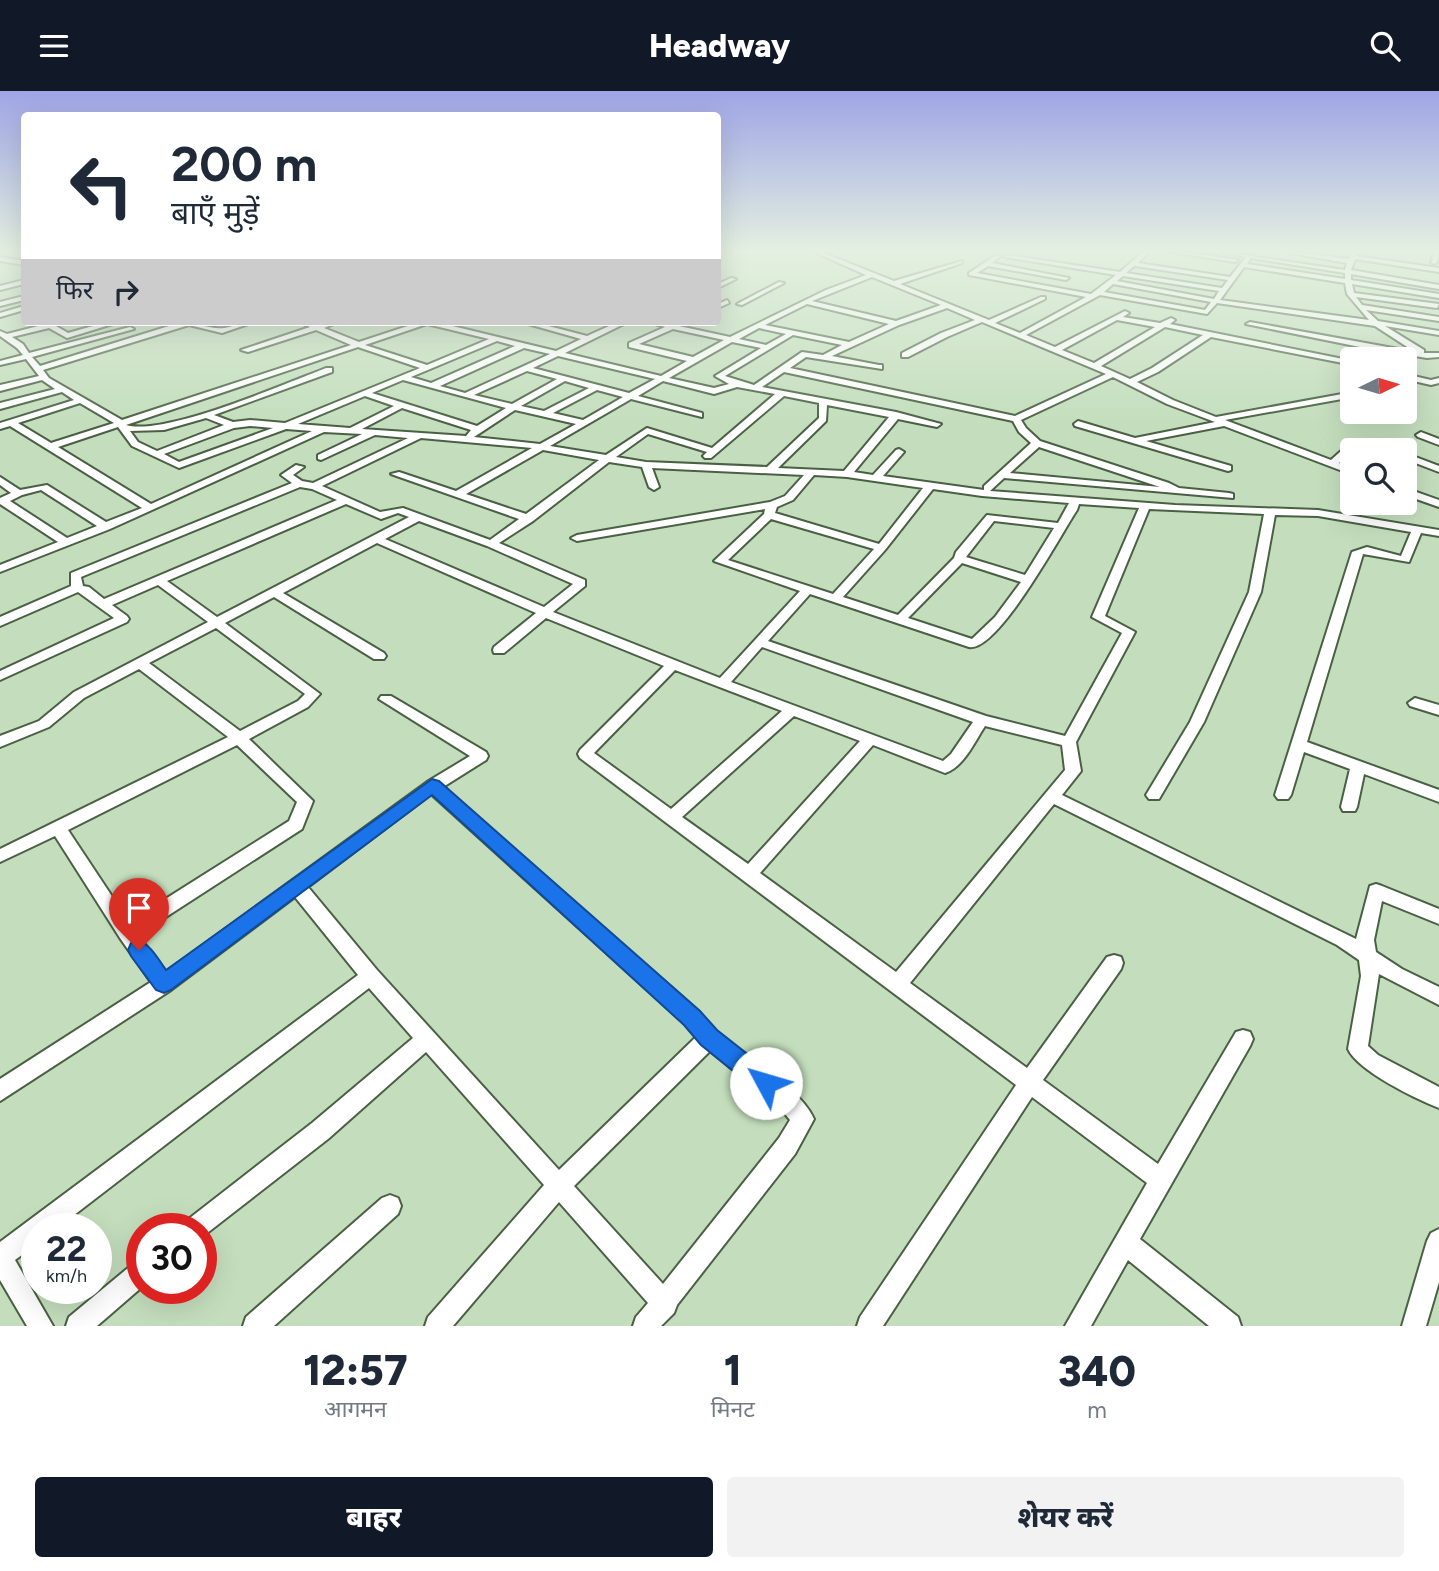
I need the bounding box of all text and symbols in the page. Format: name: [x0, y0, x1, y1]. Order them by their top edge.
icon: menu: [35, 27, 73, 65]
text: Headway: [649, 27, 790, 65]
icon: search: [1366, 27, 1404, 65]
text: 200 m: [171, 134, 317, 193]
icon: left: [56, 140, 147, 231]
text: बाएँ मुड़ें: [171, 194, 259, 232]
icon: right: [107, 273, 145, 311]
text: फिर: [56, 274, 93, 306]
north arrow: [1340, 347, 1418, 423]
map controls: [1340, 347, 1417, 515]
button: search: [1340, 438, 1417, 515]
pin: [109, 878, 169, 950]
icon: arrive: [120, 889, 158, 927]
position arrow: [729, 1046, 803, 1120]
speed limit sign: 30: [126, 1213, 217, 1304]
text: 22: [46, 1228, 87, 1270]
text: km/h: [46, 1265, 87, 1287]
text: 12:57: [303, 1345, 408, 1396]
text: 1: [724, 1345, 742, 1396]
text: 340: [1058, 1346, 1136, 1397]
text: आगमन: [324, 1395, 387, 1423]
text: मिनट: [711, 1395, 755, 1423]
text: m: [1087, 1396, 1107, 1424]
button: बाहर: [35, 1477, 713, 1557]
button: शेयर करें: [727, 1477, 1404, 1557]

